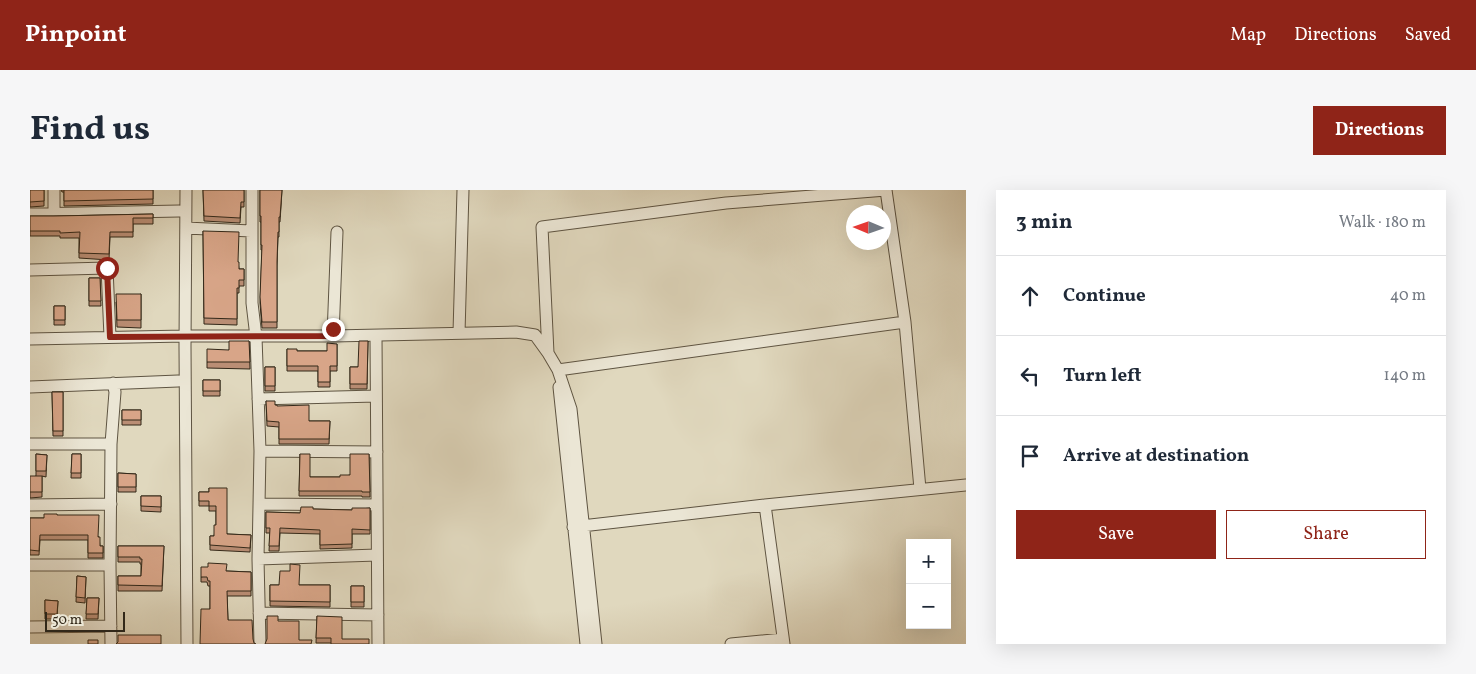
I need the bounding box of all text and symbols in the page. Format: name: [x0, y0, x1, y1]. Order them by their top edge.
text: Pinpoint: [25, 18, 127, 52]
text: Map: [1230, 23, 1266, 48]
text: Directions: [1294, 23, 1377, 48]
text: Saved: [1405, 23, 1451, 48]
text: Find us: [30, 106, 150, 154]
button: Directions: [1313, 106, 1446, 155]
north arrow: [846, 205, 891, 250]
text: 3 min: [1016, 208, 1072, 237]
text: Walk · 180 m: [1339, 212, 1426, 234]
route start: [96, 257, 119, 280]
icon: ahead: [1016, 282, 1044, 310]
text: Continue: [1063, 283, 1146, 309]
text: 40 m: [1390, 285, 1426, 307]
route end: [322, 318, 345, 341]
icon: left: [1016, 362, 1044, 390]
text: Turn left: [1063, 363, 1142, 389]
text: 140 m: [1384, 365, 1426, 387]
icon: arrive: [1016, 442, 1044, 470]
text: Arrive at destination: [1063, 443, 1249, 469]
button: Save: [1016, 510, 1216, 559]
button: Share: [1226, 510, 1426, 559]
map controls: [906, 539, 951, 629]
button: +: [906, 539, 951, 584]
button: −: [906, 584, 951, 629]
scale bar: [45, 609, 125, 632]
text: 50 m: [52, 611, 82, 630]

